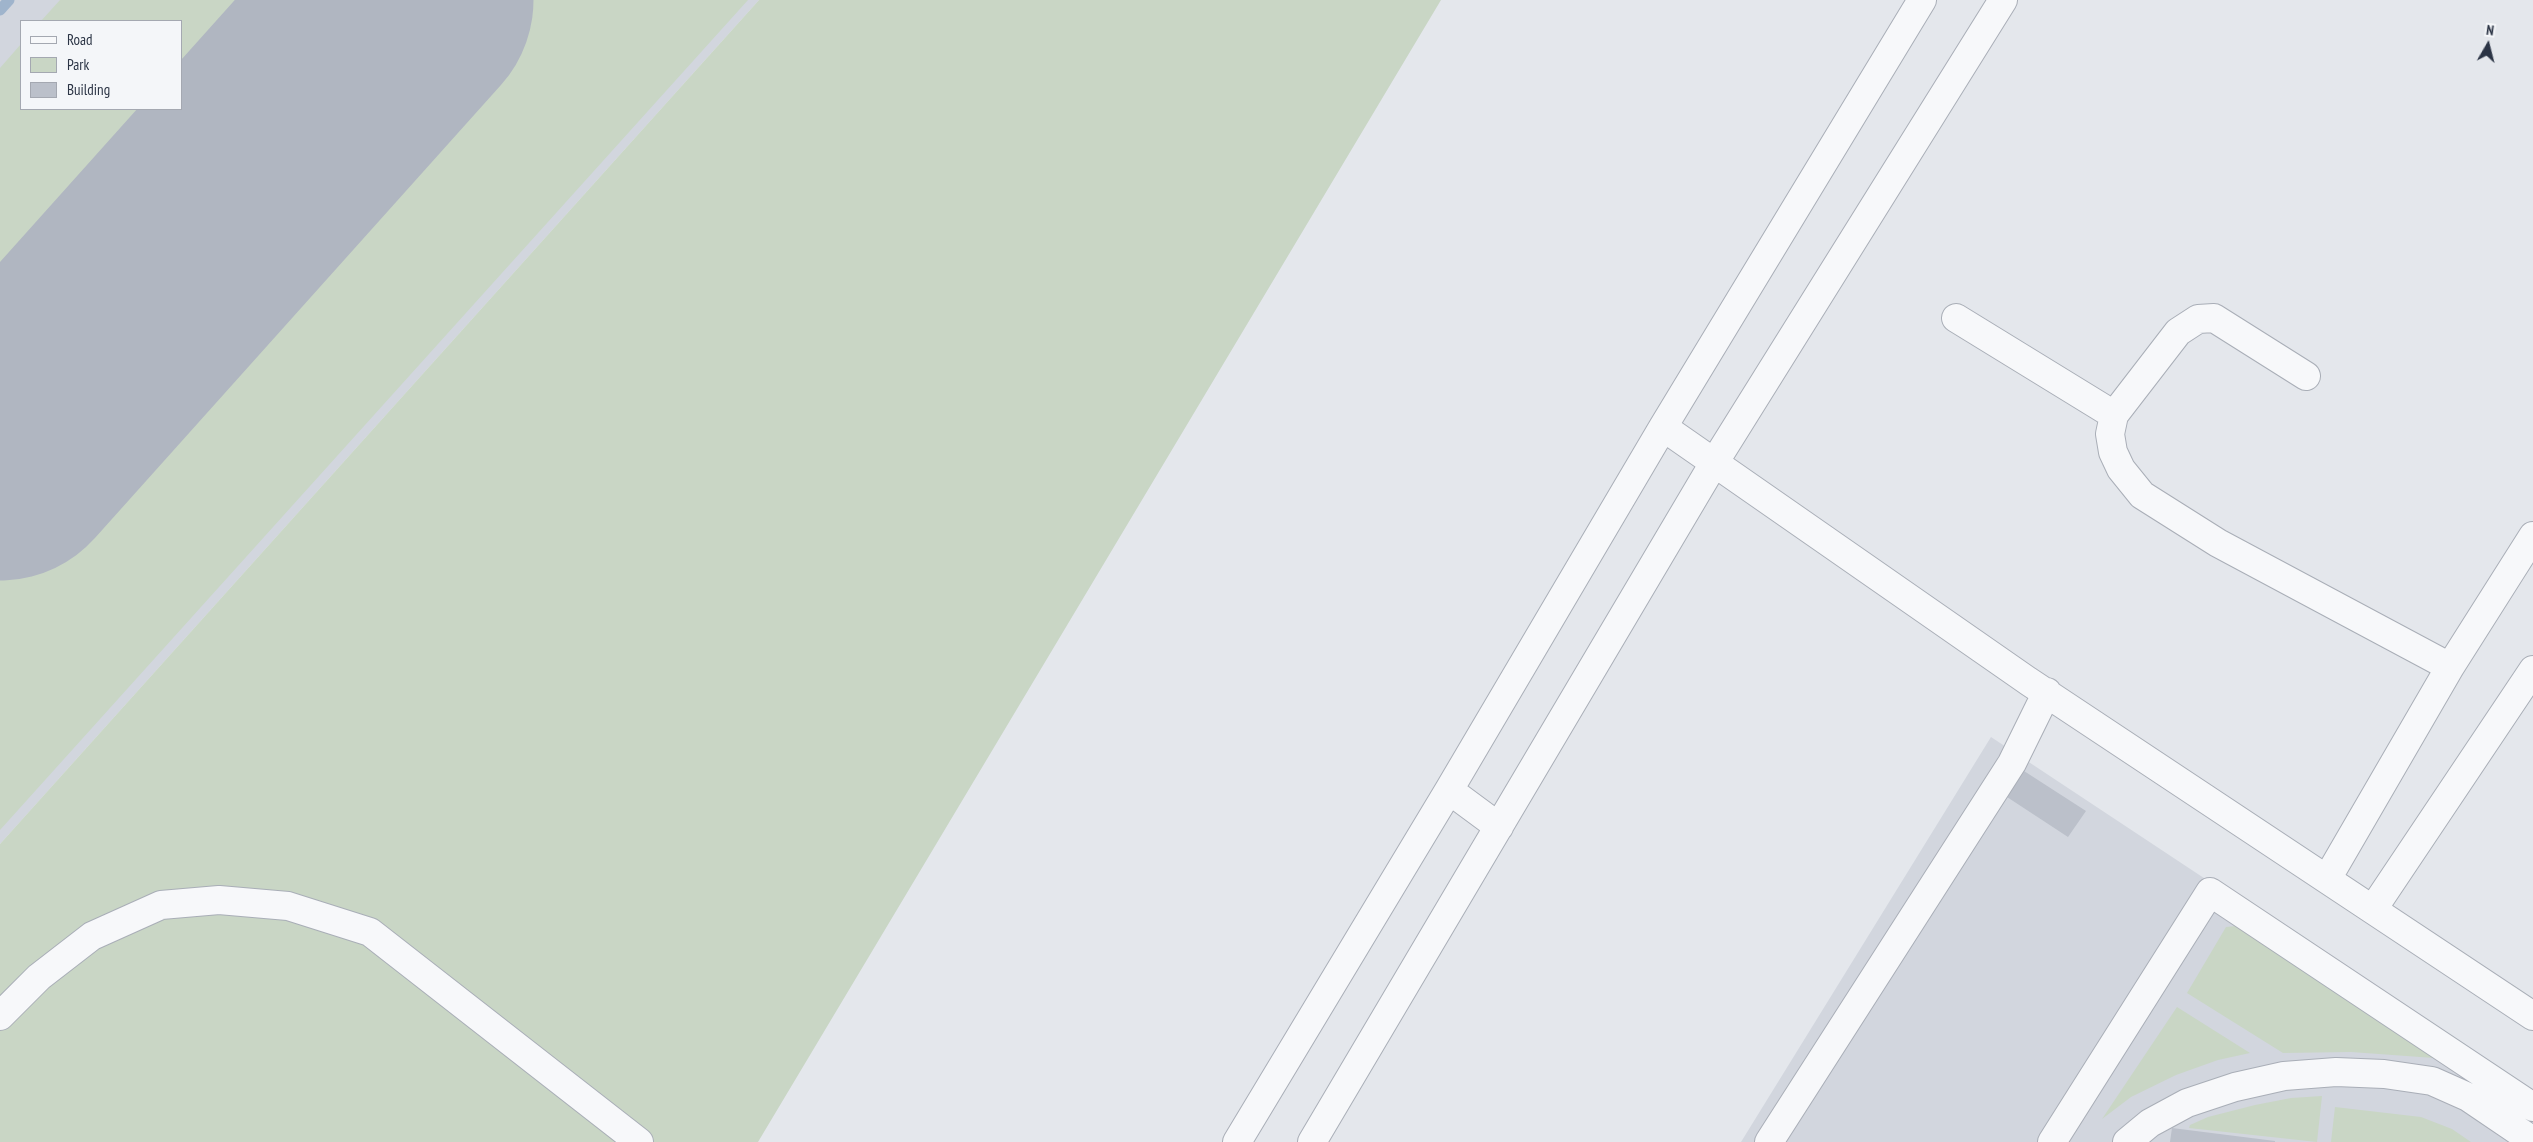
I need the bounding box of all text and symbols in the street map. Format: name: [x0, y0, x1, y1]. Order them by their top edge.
legend: [20, 20, 182, 110]
north arrow: [2463, 20, 2513, 70]
text: N: [2485, 21, 2495, 40]
text: Road: [67, 30, 93, 49]
text: Park: [67, 55, 89, 74]
text: Building: [67, 80, 110, 99]

